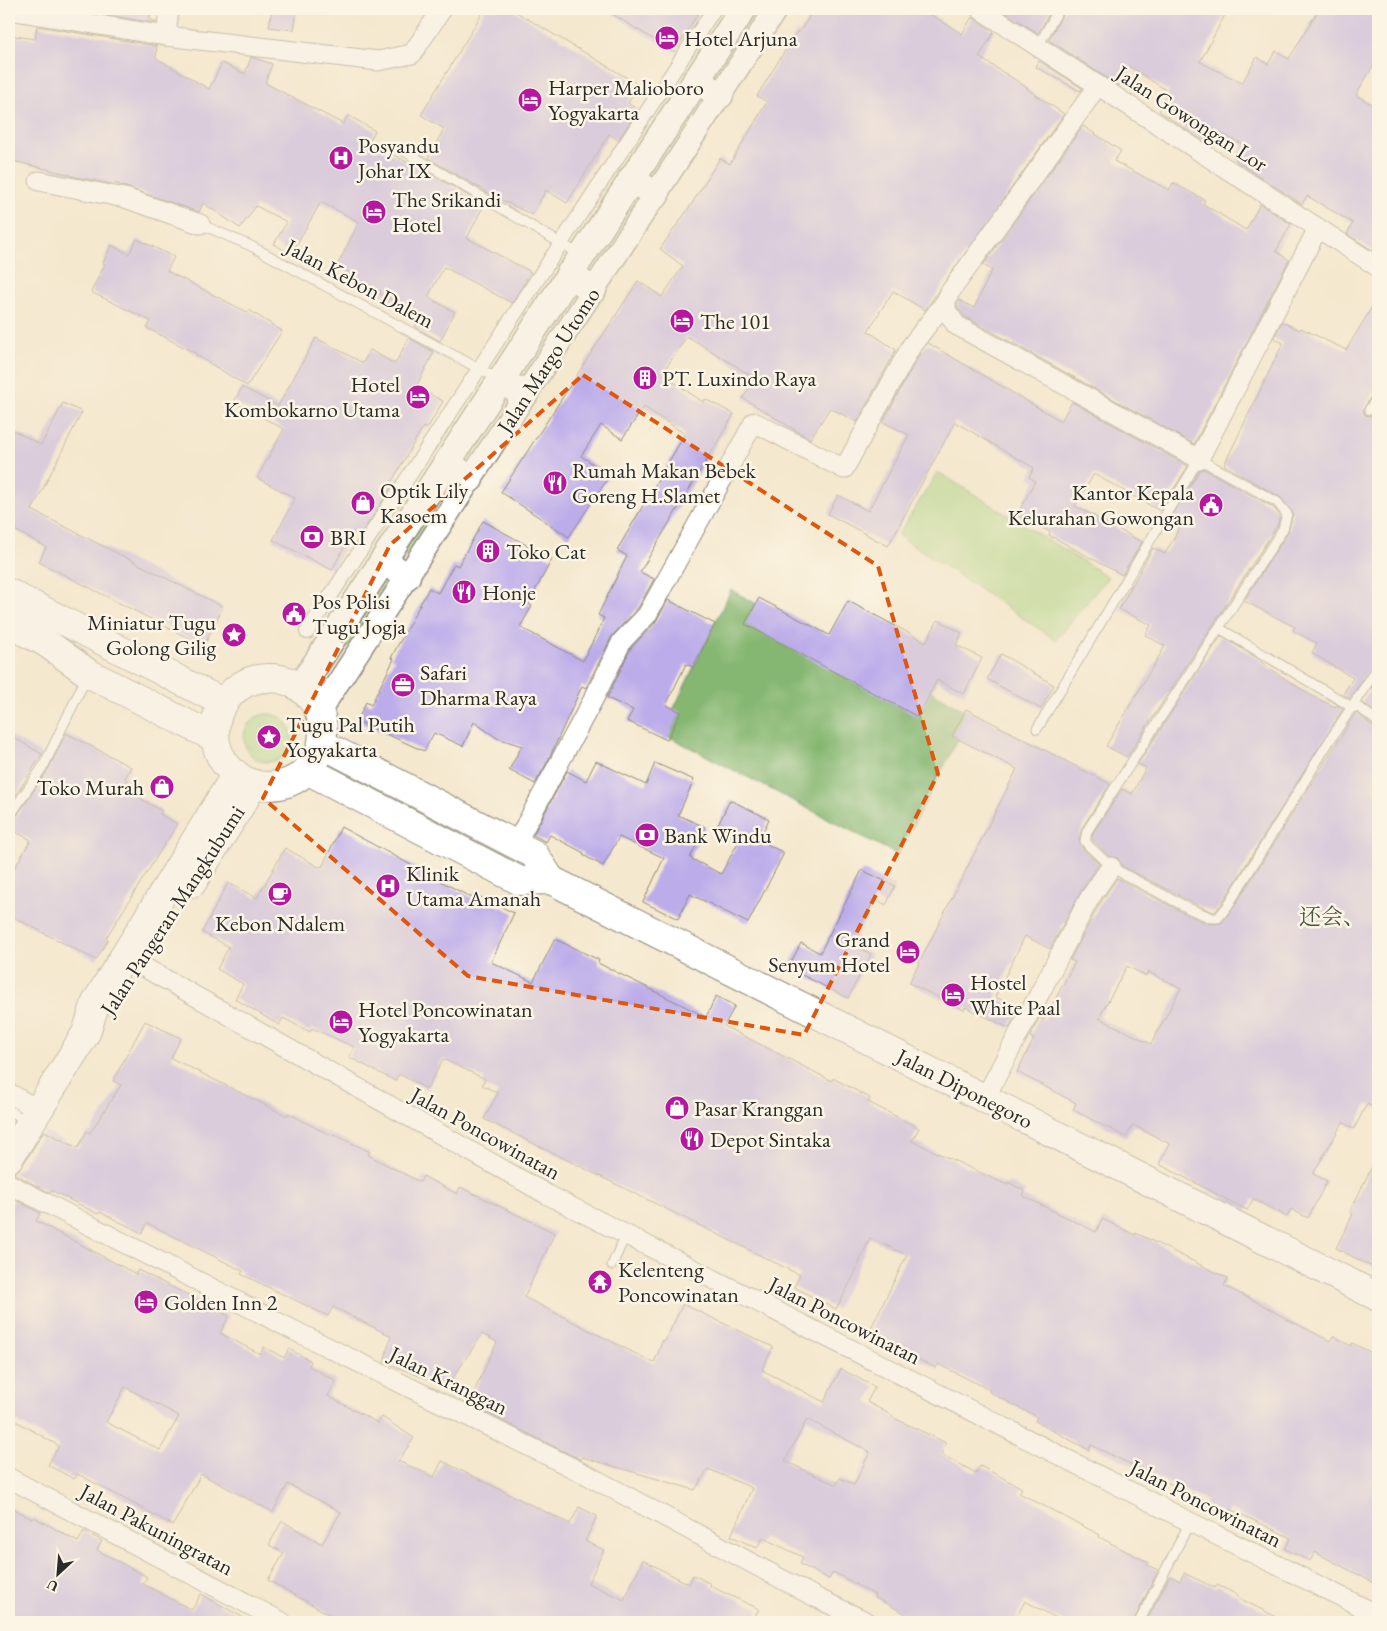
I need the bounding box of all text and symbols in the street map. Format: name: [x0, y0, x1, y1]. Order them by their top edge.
place label: Hotel Arjuna: [684, 24, 798, 53]
hotel icon: Hotel Arjuna: [654, 25, 680, 51]
street label: Jalan Gowongan Lor: [1109, 57, 1274, 179]
place label: Harper Malioboro Yogyakarta: [548, 73, 704, 127]
hotel icon: Harper Malioboro Yogyakarta: [517, 87, 543, 113]
place label: Posyandu Johar IX: [356, 131, 440, 185]
hospital icon: Posyandu Johar IX: [328, 145, 354, 171]
place label: The Srikandi Hotel: [392, 185, 501, 239]
hotel icon: The Srikandi Hotel: [361, 199, 387, 225]
street label: Jalan Kebon Dalem: [279, 231, 439, 335]
street label: Jalan Margo Utomo: [489, 282, 607, 441]
place label: The 101: [700, 307, 771, 336]
hotel icon: The 101: [669, 308, 695, 334]
place label: PT. Luxindo Raya: [662, 364, 817, 393]
building icon: PT. Luxindo Raya: [632, 365, 658, 391]
place label: Hotel Kombokarno Utama: [224, 370, 400, 424]
hotel icon: Hotel Kombokarno Utama: [405, 384, 431, 410]
place label: Rumah Makan Bebek Goreng H.Slamet: [572, 456, 757, 510]
restaurant icon: Rumah Makan Bebek Goreng H.Slamet: [542, 470, 568, 496]
place label: Optik Lily Kasoem: [380, 476, 469, 530]
place label: Kantor Kepala Kelurahan Gowongan: [1008, 478, 1194, 532]
shop icon: Optik Lily Kasoem: [350, 490, 376, 516]
public building icon: Kantor Kepala Kelurahan Gowongan: [1198, 492, 1224, 518]
place label: BRI: [330, 523, 367, 552]
bank icon: BRI: [299, 524, 325, 550]
place label: Toko Cat: [506, 537, 586, 566]
building icon: Toko Cat: [475, 538, 501, 564]
place label: Honje: [482, 578, 536, 607]
restaurant icon: Honje: [451, 579, 477, 605]
place label: Pos Polisi Tugu Jogja: [312, 587, 406, 641]
public building icon: Pos Polisi Tugu Jogja: [281, 601, 307, 627]
place label: Miniatur Tugu Golong Gilig: [87, 608, 216, 662]
place icon: Miniatur Tugu Golong Gilig: [221, 622, 247, 648]
place label: Safari Dharma Raya: [420, 658, 537, 712]
office icon: Safari Dharma Raya: [390, 672, 416, 698]
place label: Tugu Pal Putih Yogyakarta: [286, 710, 415, 764]
place icon: Tugu Pal Putih Yogyakarta: [256, 724, 282, 750]
place label: Toko Murah: [37, 773, 144, 802]
shop icon: Toko Murah: [149, 774, 175, 800]
street label: Jalan Pangeran Mangkubumi: [93, 800, 251, 1022]
place label: Bank Windu: [664, 821, 772, 850]
bank icon: Bank Windu: [634, 822, 660, 848]
place label: Klinik Utama Amanah: [406, 859, 541, 913]
hospital icon: Klinik Utama Amanah: [375, 873, 401, 899]
cafe icon: Kebon Ndalem: [267, 881, 293, 907]
park label: 还会、: [1299, 902, 1365, 931]
place label: Kebon Ndalem: [215, 909, 345, 938]
place label: Grand Senyum Hotel: [768, 925, 891, 979]
hotel icon: Grand Senyum Hotel: [895, 939, 921, 965]
place label: Hostel White Paal: [970, 968, 1061, 1022]
hotel icon: Hostel White Paal: [940, 982, 966, 1008]
place label: Hotel Poncowinatan Yogyakarta: [358, 995, 533, 1049]
hotel icon: Hotel Poncowinatan Yogyakarta: [328, 1009, 354, 1035]
street label: Jalan Diponegoro: [890, 1041, 1038, 1135]
street label: Jalan Poncowinatan: [404, 1079, 566, 1187]
place label: Pasar Kranggan: [694, 1094, 824, 1123]
shop icon: Pasar Kranggan: [664, 1095, 690, 1121]
place label: Depot Sintaka: [710, 1125, 831, 1154]
restaurant icon: Depot Sintaka: [679, 1126, 705, 1152]
place label: Kelenteng Poncowinatan: [618, 1255, 739, 1309]
temple icon: Kelenteng Poncowinatan: [587, 1269, 613, 1295]
street label: Jalan Poncowinatan: [762, 1269, 926, 1371]
place label: Golden Inn 2: [164, 1288, 278, 1317]
hotel icon: Golden Inn 2: [133, 1289, 159, 1315]
street label: Jalan Kranggan: [383, 1338, 513, 1422]
street label: Jalan Poncowinatan: [1123, 1452, 1287, 1554]
street label: Jalan Pakuningratan: [73, 1476, 239, 1582]
north arrow: [32, 1548, 82, 1598]
text: U: [43, 1575, 61, 1596]

